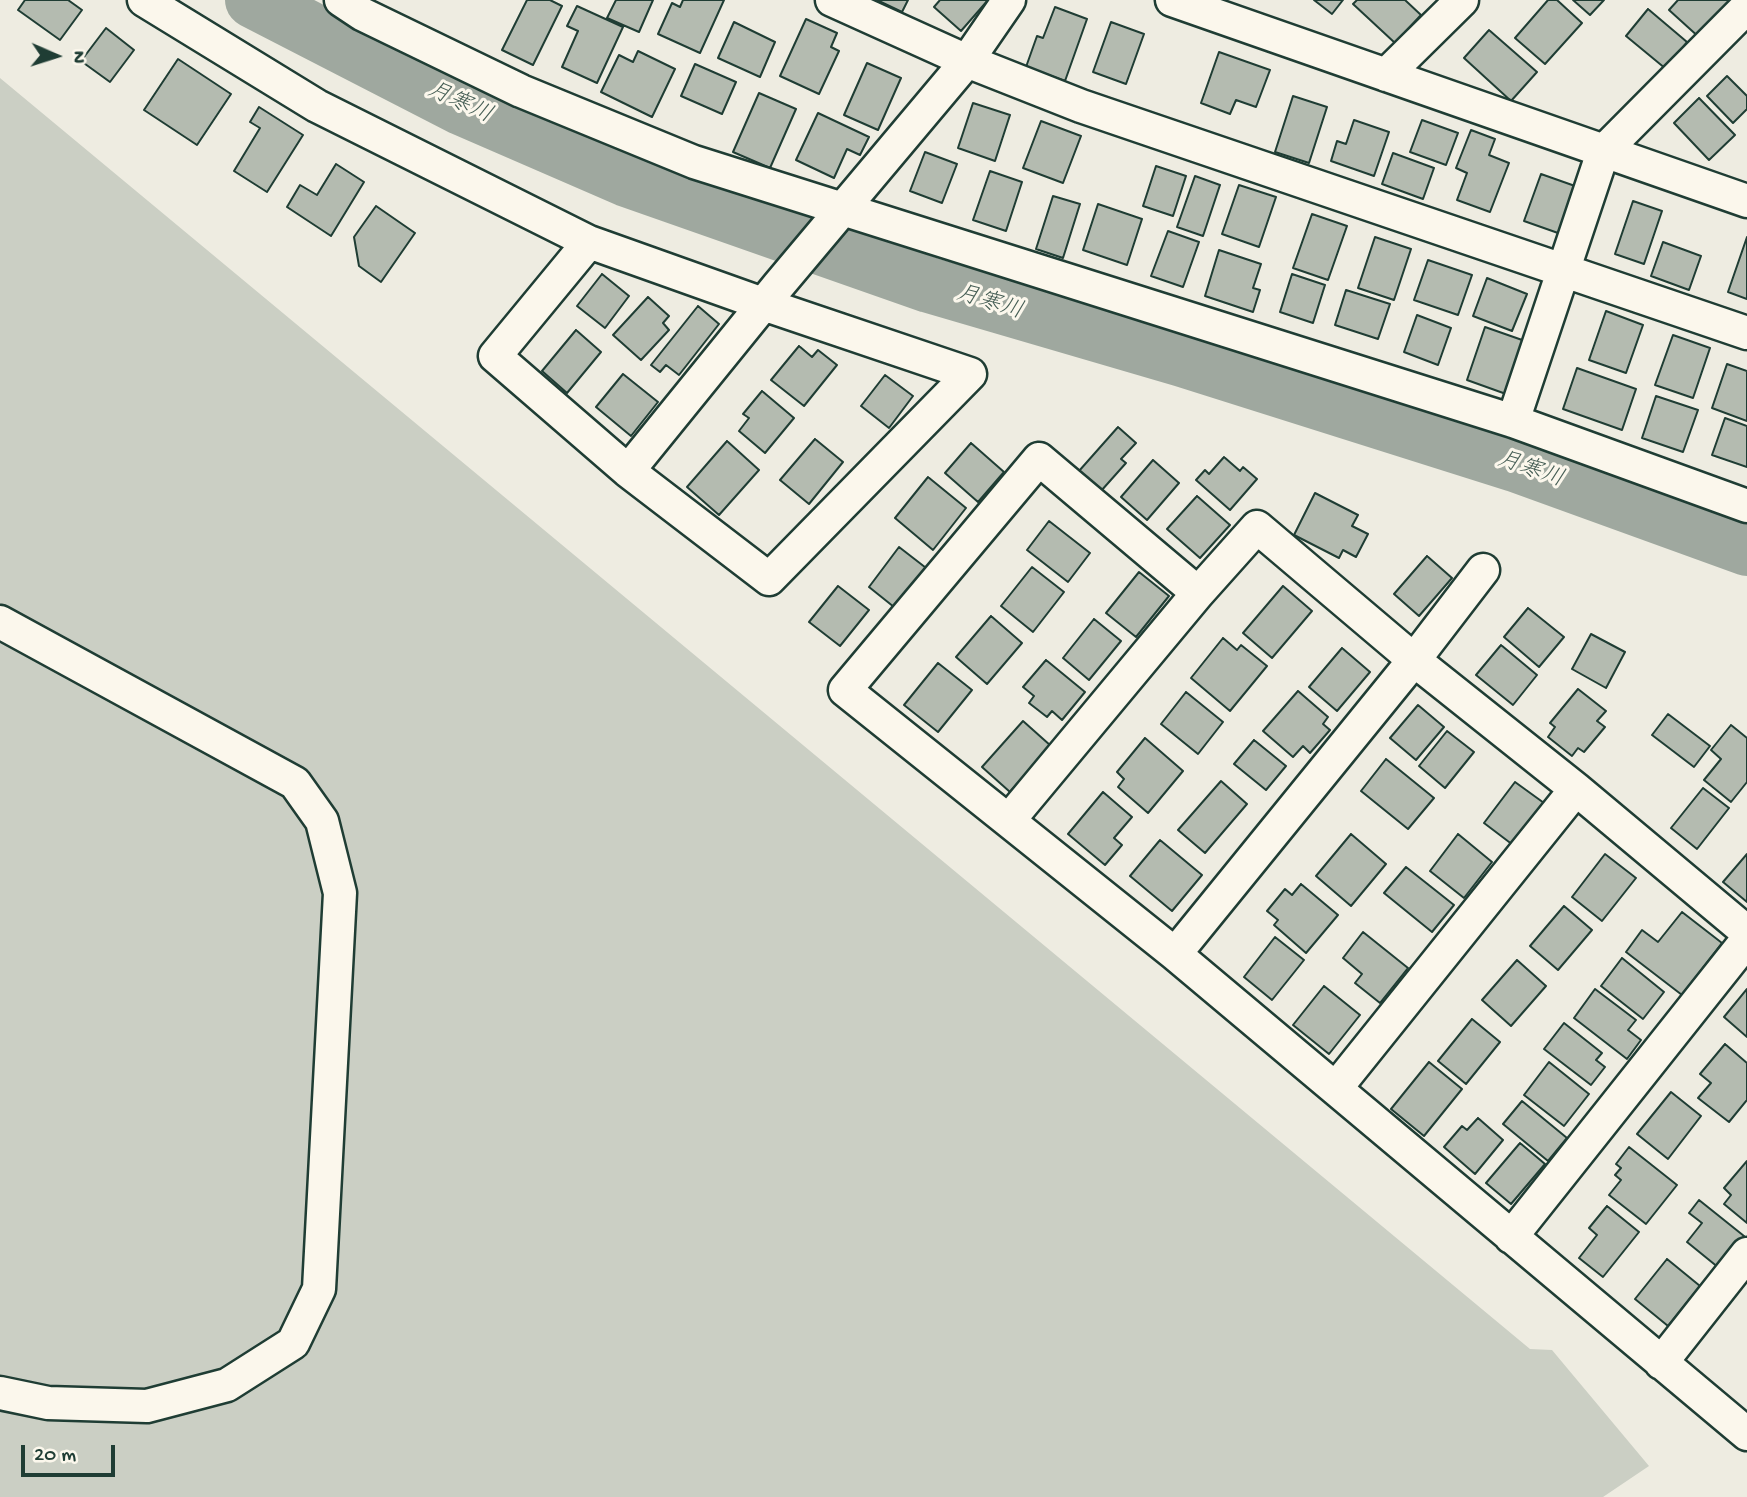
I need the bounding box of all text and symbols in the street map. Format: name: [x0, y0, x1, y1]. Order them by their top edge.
north arrow: [21, 21, 91, 91]
text: N: [66, 50, 89, 64]
water label: 月寒川: [422, 77, 496, 131]
water label: 月寒川: [952, 281, 1026, 327]
water label: 月寒川: [1493, 447, 1567, 495]
scale bar: [24, 1430, 119, 1474]
text: 20 m: [34, 1444, 76, 1469]

